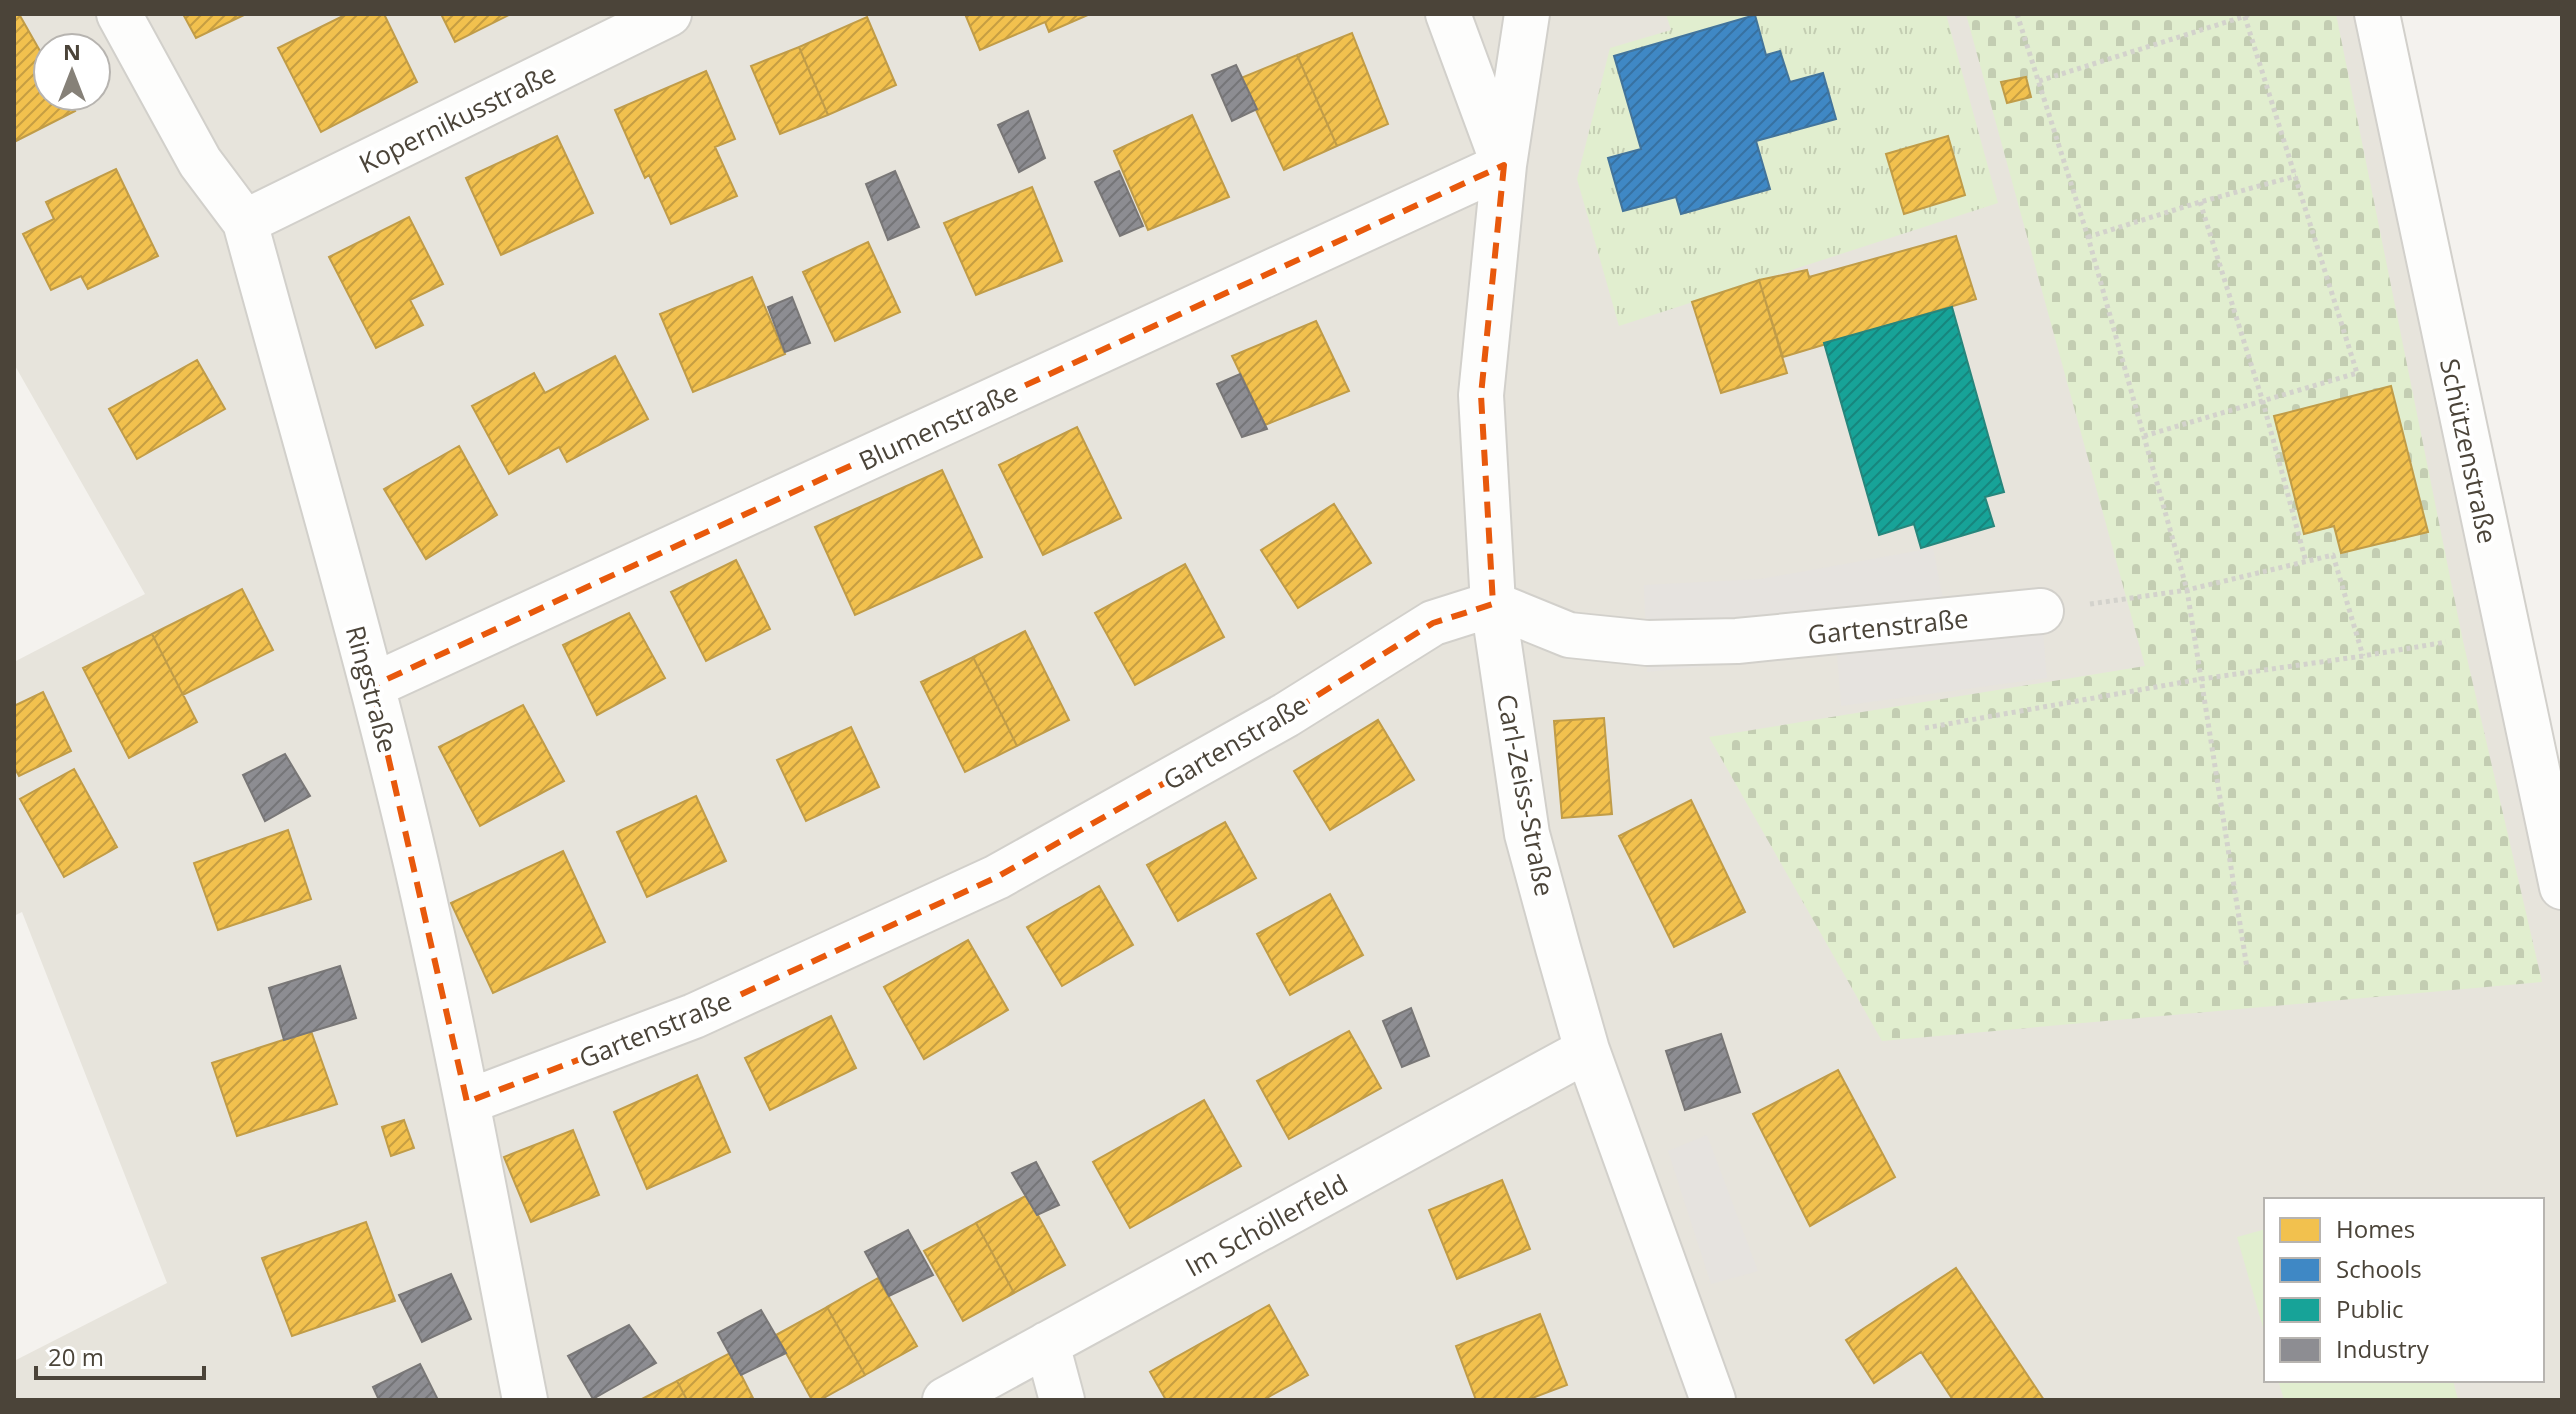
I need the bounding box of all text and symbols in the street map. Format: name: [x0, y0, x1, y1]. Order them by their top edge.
north arrow: [32, 32, 112, 112]
text: N: [63, 36, 81, 66]
street label: Kopernikusstraße: [353, 55, 561, 181]
street label: Schützenstraße: [2432, 355, 2506, 547]
street label: Blumenstraße: [853, 373, 1023, 479]
street label: Gartenstraße: [1806, 600, 1970, 652]
street label: Ringstraße: [338, 621, 406, 757]
street label: Gartenstraße: [1156, 686, 1314, 798]
street label: Carl-Zeiss-Straße: [1489, 691, 1563, 899]
street label: Gartenstraße: [573, 982, 737, 1076]
street label: Im Schöllerfeld: [1178, 1165, 1354, 1285]
legend: [2264, 1198, 2544, 1382]
text: Homes: [2336, 1212, 2415, 1245]
text: Schools: [2336, 1252, 2422, 1285]
text: Public: [2336, 1292, 2403, 1325]
scale bar: [36, 1330, 204, 1380]
text: Industry: [2336, 1332, 2430, 1365]
text: 20 m: [48, 1340, 104, 1373]

